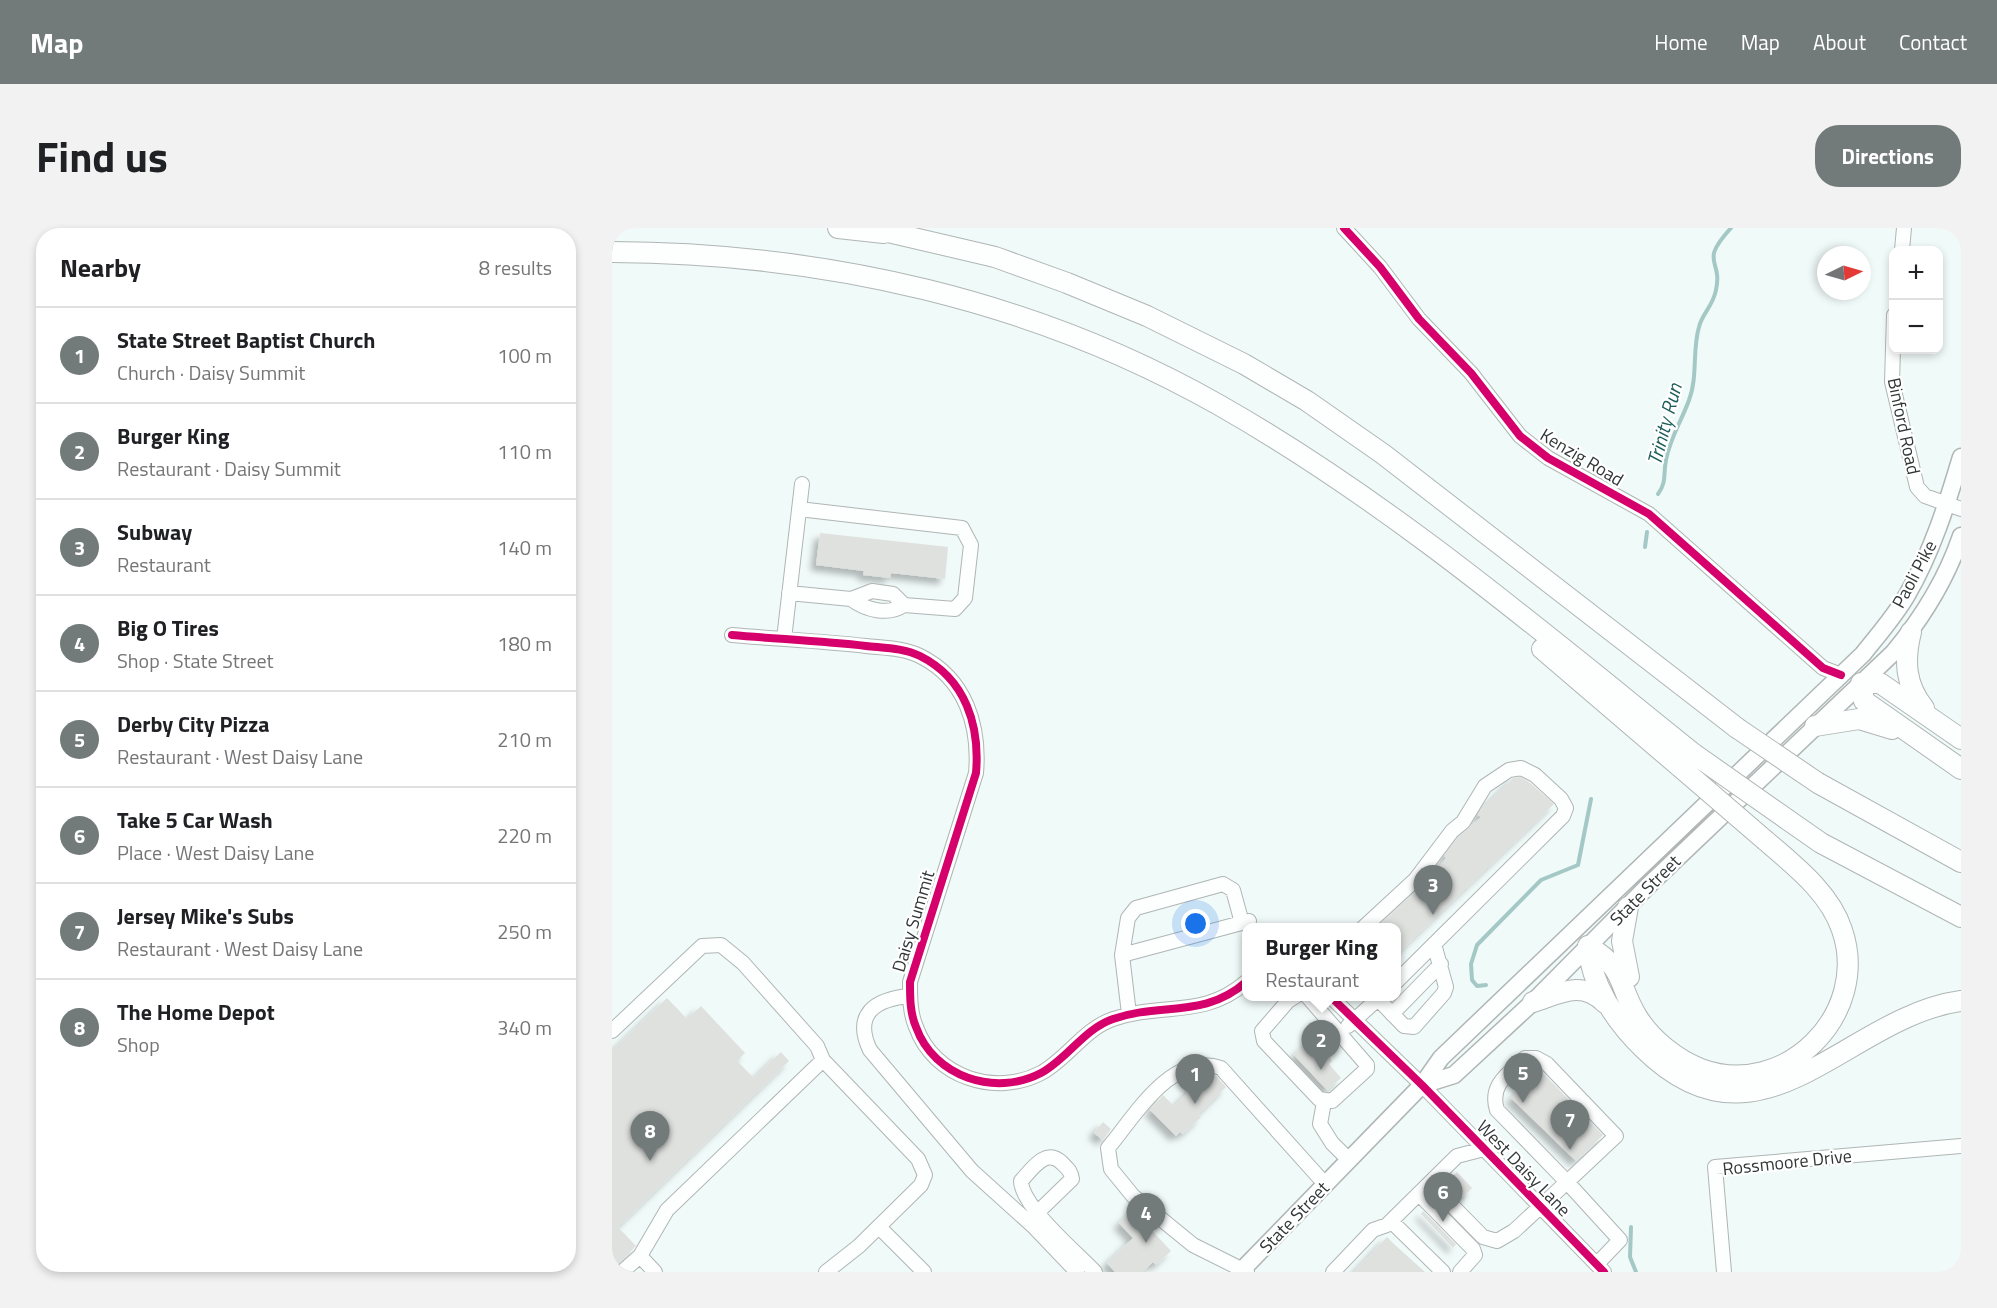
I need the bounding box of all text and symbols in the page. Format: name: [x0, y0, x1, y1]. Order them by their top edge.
text: Map: [30, 21, 84, 64]
text: Home: [1654, 26, 1708, 58]
text: Map: [1741, 26, 1780, 58]
text: About: [1813, 26, 1866, 58]
text: Contact: [1899, 26, 1967, 58]
text: Find us: [36, 124, 168, 188]
button: Directions: [1815, 125, 1961, 187]
north arrow: [1817, 246, 1871, 300]
map controls: [1889, 246, 1943, 354]
button: +: [1889, 246, 1943, 300]
text: Nearby: [60, 248, 141, 287]
text: 8 results: [479, 252, 552, 283]
button: −: [1889, 300, 1943, 354]
text: State Street Baptist Church: [117, 323, 375, 357]
text: 1: [74, 340, 85, 371]
text: 100 m: [497, 340, 552, 371]
text: Church · Daisy Summit: [117, 357, 305, 388]
street label: Binford Road: [1881, 375, 1927, 477]
water label: Trinity Run: [1638, 379, 1690, 468]
text: Burger King: [117, 419, 229, 453]
street label: Kenzig Road: [1535, 421, 1629, 493]
text: 2: [74, 436, 85, 467]
text: 110 m: [497, 436, 552, 467]
text: Restaurant · Daisy Summit: [117, 453, 341, 484]
text: Subway: [117, 515, 192, 549]
text: 3: [74, 532, 85, 563]
text: 140 m: [497, 532, 552, 563]
street label: Paoli Pike: [1885, 535, 1943, 613]
text: Restaurant: [117, 549, 211, 580]
text: Big O Tires: [117, 611, 219, 645]
text: 4: [74, 628, 85, 659]
text: 180 m: [497, 628, 552, 659]
text: Shop · State Street: [117, 645, 274, 676]
text: Derby City Pizza: [117, 707, 269, 741]
text: 5: [74, 724, 85, 755]
text: 210 m: [497, 724, 552, 755]
text: Restaurant · West Daisy Lane: [117, 741, 363, 772]
text: Take 5 Car Wash: [117, 803, 273, 837]
text: 6: [74, 820, 85, 851]
text: 220 m: [497, 820, 552, 851]
text: Place · West Daisy Lane: [117, 837, 314, 868]
street label: State Street: [1603, 848, 1687, 932]
street label: Daisy Summit: [885, 866, 941, 975]
pin: 3: [1414, 866, 1452, 915]
text: Jersey Mike's Subs: [117, 899, 294, 933]
your location: [1181, 909, 1210, 938]
text: 7: [74, 916, 85, 947]
text: 250 m: [497, 916, 552, 947]
popup: [1242, 923, 1401, 1001]
text: Burger King: [1265, 930, 1378, 964]
text: Restaurant · West Daisy Lane: [117, 933, 363, 964]
text: Restaurant: [1265, 964, 1359, 995]
text: The Home Depot: [117, 995, 275, 1029]
text: 8: [74, 1012, 85, 1043]
text: 340 m: [497, 1012, 552, 1043]
pin: 2: [1302, 1020, 1340, 1070]
text: Shop: [117, 1029, 160, 1060]
pin: 1: [1176, 1054, 1214, 1104]
pin: 5: [1504, 1054, 1542, 1103]
pin: 7: [1550, 1100, 1590, 1150]
pin: 8: [630, 1112, 669, 1161]
street label: West Daisy Lane: [1471, 1114, 1577, 1222]
street label: Rossmoore Drive: [1721, 1142, 1853, 1182]
pin: 6: [1424, 1172, 1462, 1222]
street label: State Street: [1253, 1175, 1336, 1259]
pin: 4: [1126, 1194, 1166, 1243]

